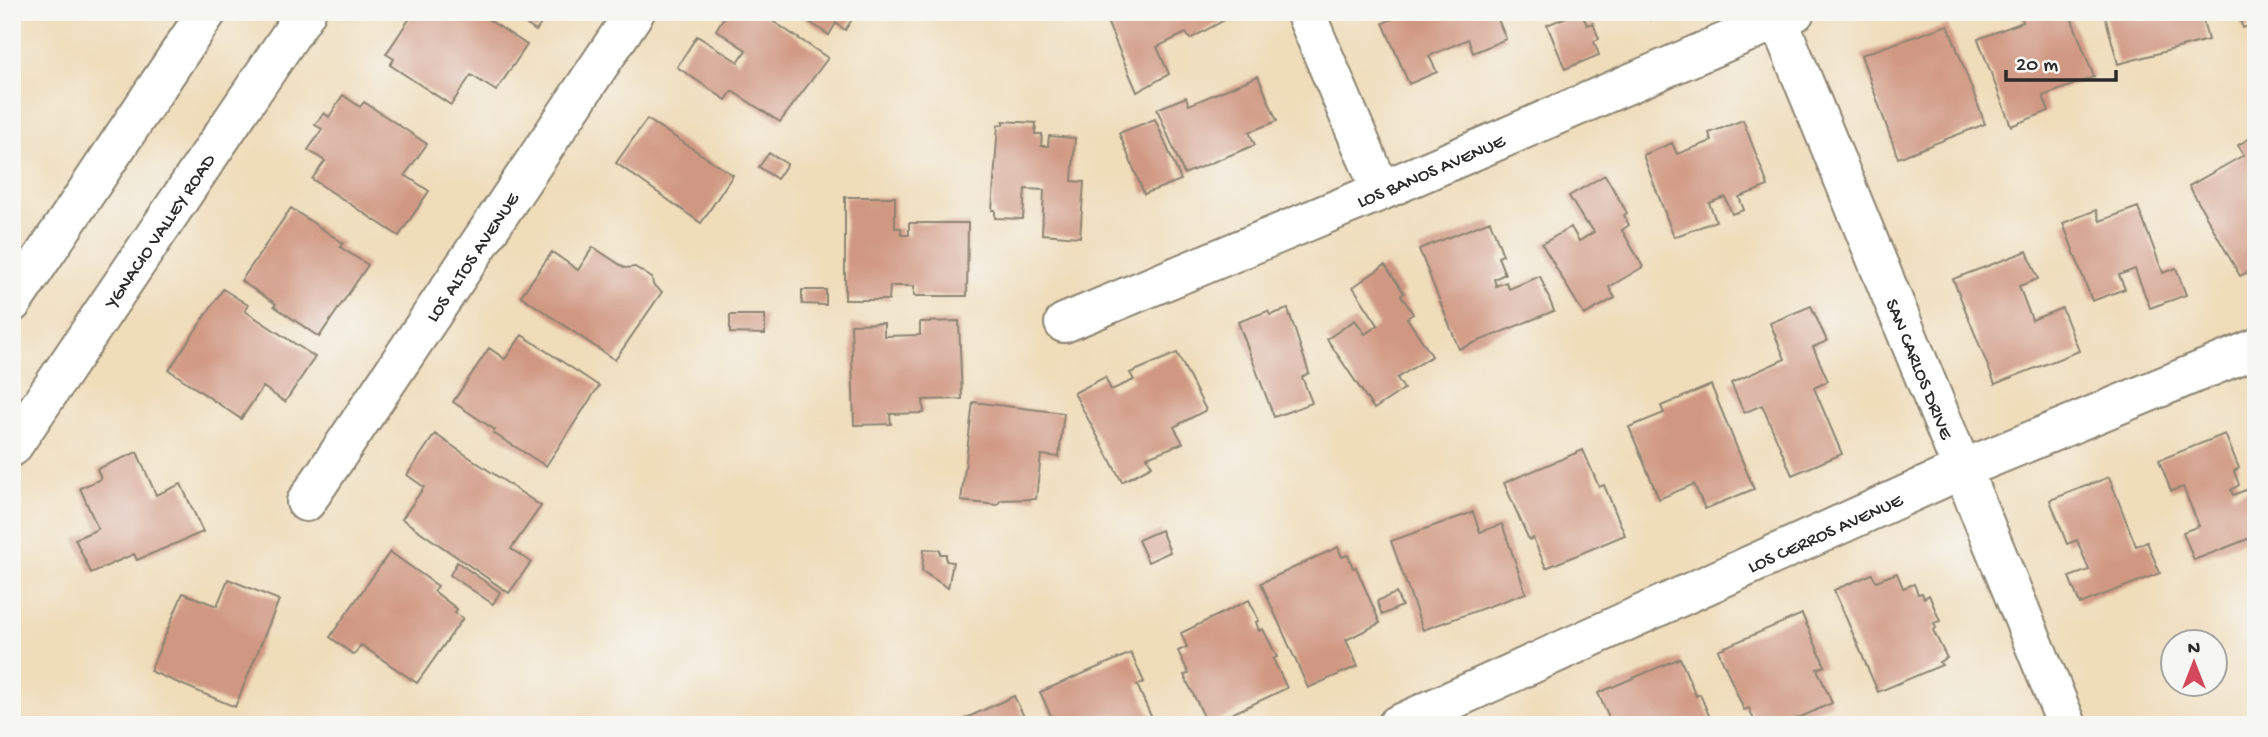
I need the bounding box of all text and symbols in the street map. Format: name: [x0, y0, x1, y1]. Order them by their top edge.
scale bar: [2006, 38, 2116, 82]
text: 20 m: [2016, 54, 2058, 79]
street label: LOS BANOS AVENUE: [1354, 130, 1510, 215]
street label: YGNACIO VALLEY ROAD: [100, 150, 222, 315]
street label: LOS ALTOS AVENUE: [422, 188, 526, 327]
street label: SAN CARLOS DRIVE: [1879, 296, 1957, 444]
street label: LOS CERROS AVENUE: [1745, 489, 1908, 580]
north arrow: [2160, 628, 2230, 698]
text: N: [2188, 638, 2200, 661]

